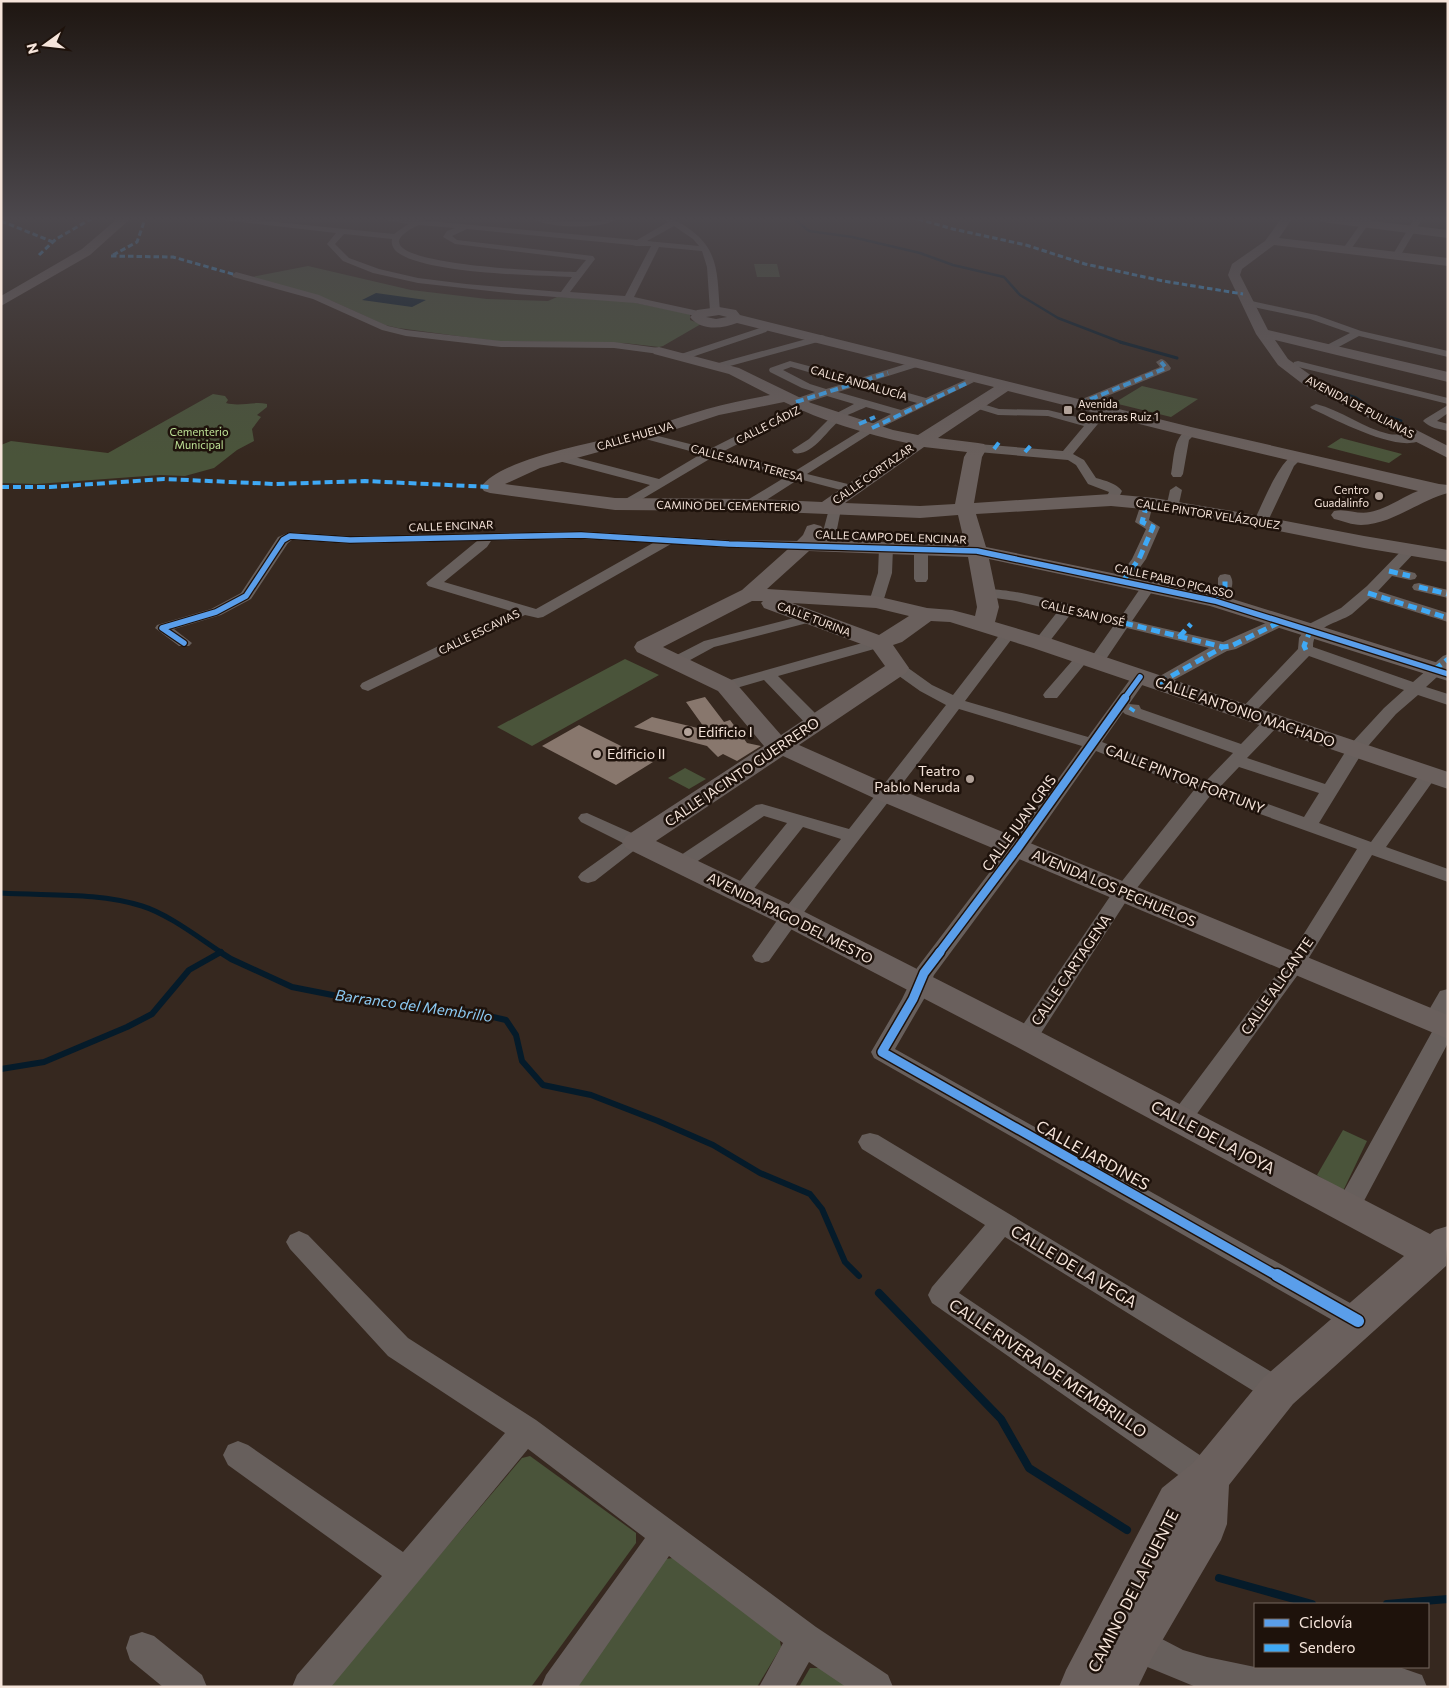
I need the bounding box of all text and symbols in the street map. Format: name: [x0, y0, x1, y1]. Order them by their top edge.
north arrow: [20, 20, 70, 70]
text: N: [22, 41, 42, 56]
street label: CALLE ANDALUCÍA: [809, 362, 910, 403]
street label: AVENIDA DE PULIANAS: [1304, 372, 1417, 441]
place label: Avenida Contreras Ruiz 1: [1078, 397, 1159, 423]
street label: CALLE CÁDIZ: [733, 402, 802, 446]
marker: Avenida Contreras Ruiz 1: [1062, 404, 1074, 416]
street label: CALLE HUELVA: [595, 418, 675, 453]
park label: Cementerio Municipal: [169, 425, 229, 451]
street label: CALLE CORTAZAR: [830, 440, 916, 506]
street label: CALLE SANTA TERESA: [689, 441, 805, 484]
place label: Centro Guadalinfo: [1314, 483, 1369, 509]
marker: Centro Guadalinfo: [1373, 490, 1385, 502]
street label: CALLE PINTOR VELÁZQUEZ: [1135, 495, 1281, 531]
street label: CAMINO DEL CEMENTERIO: [656, 498, 800, 513]
street label: CALLE ENCINAR: [408, 517, 494, 533]
street label: CALLE CAMPO DEL ENCINAR: [815, 527, 968, 546]
street label: CALLE PABLO PICASSO: [1113, 561, 1235, 601]
street label: CALLE SAN JOSÉ: [1040, 596, 1127, 629]
street label: CALLE TURINA: [776, 599, 853, 639]
street label: CALLE ESCAVIAS: [436, 606, 521, 657]
street label: CALLE ANTONIO MACHADO: [1153, 673, 1337, 750]
street label: CALLE JACINTO GUERRERO: [661, 713, 822, 830]
place label: Edificio I: [698, 723, 753, 740]
marker: Edificio I: [682, 726, 694, 738]
street label: CALLE PINTOR FORTUNY: [1103, 740, 1267, 817]
place label: Edificio II: [607, 745, 666, 762]
marker: Edificio II: [591, 748, 603, 760]
place label: Teatro Pablo Neruda: [874, 762, 960, 795]
street label: CALLE JUAN GRIS: [978, 771, 1059, 874]
marker: Teatro Pablo Neruda: [964, 773, 976, 785]
street label: AVENIDA LOS PECHUELOS: [1030, 845, 1199, 930]
street label: AVENIDA PAGO DEL MESTO: [704, 868, 876, 967]
street label: CALLE CARTAGENA: [1027, 911, 1114, 1029]
street label: CALLE ALICANTE: [1237, 934, 1317, 1038]
water label: Barranco del Membrillo: [334, 985, 494, 1025]
street label: CALLE DE LA JOYA: [1148, 1096, 1278, 1177]
street label: CALLE JARDINES: [1033, 1116, 1153, 1194]
street label: CALLE DE LA VEGA: [1008, 1220, 1141, 1311]
street label: CALLE RIVERA DE MEMBRILLO: [946, 1294, 1151, 1441]
street label: CAMINO DE LA FUENTE: [1083, 1506, 1182, 1675]
legend: [1254, 1603, 1429, 1668]
text: Ciclovía: [1299, 1613, 1352, 1631]
text: Sendero: [1299, 1638, 1356, 1656]

